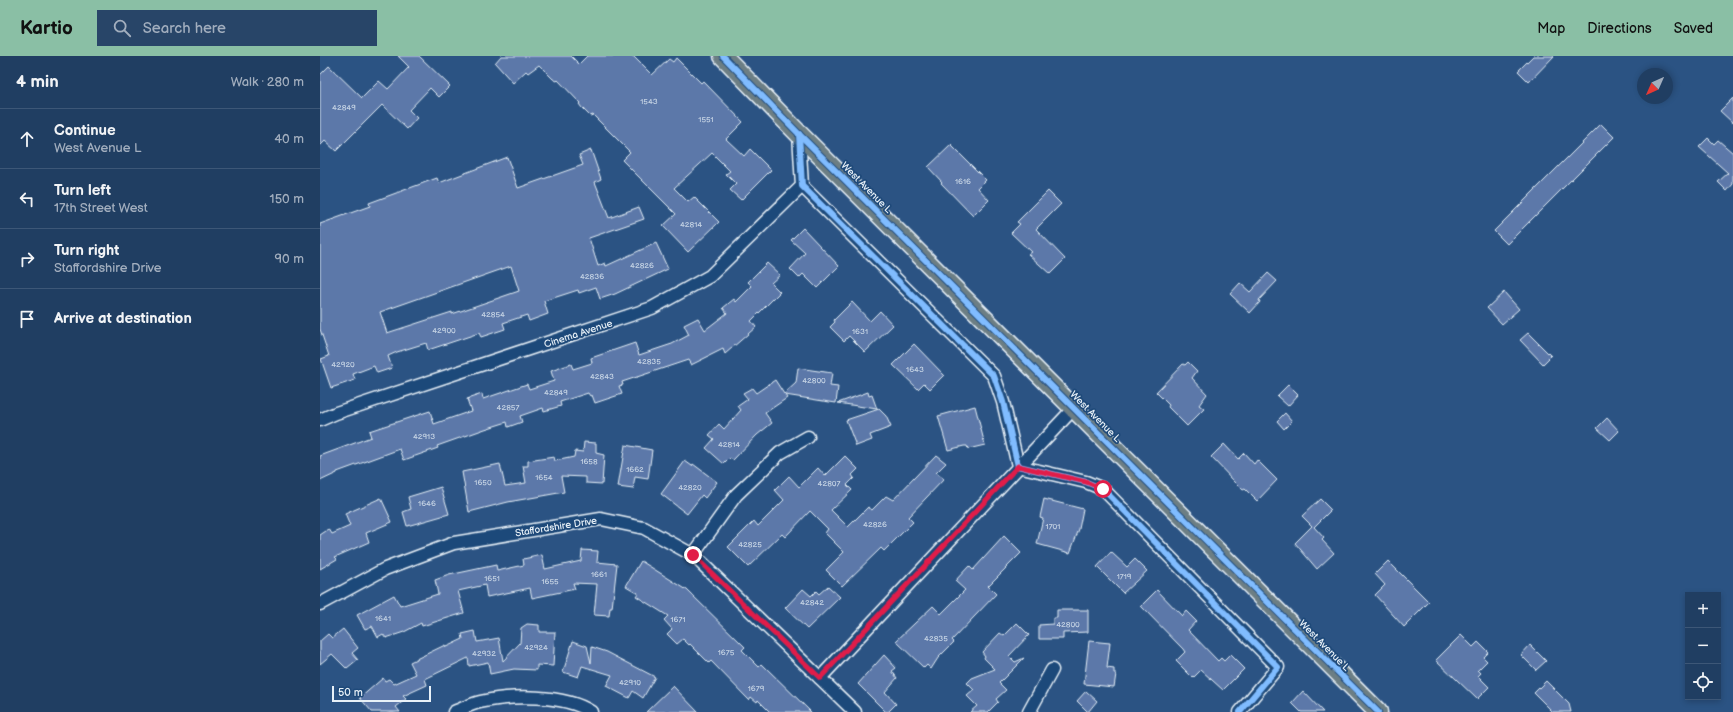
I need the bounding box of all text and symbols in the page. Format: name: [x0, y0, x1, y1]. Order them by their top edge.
search box: [97, 10, 377, 46]
text: Kartio: [20, 17, 73, 40]
icon: search: [111, 17, 133, 39]
text: Search here: [143, 19, 226, 38]
text: Map: [1537, 20, 1565, 37]
text: Directions: [1587, 20, 1652, 37]
text: Saved: [1674, 20, 1713, 37]
north arrow: [1637, 68, 1673, 104]
text: 4 min: [16, 72, 59, 92]
text: Walk · 280 m: [231, 74, 304, 90]
house number: 1543: [640, 97, 658, 106]
house number: 42849: [332, 103, 356, 112]
house number: 1551: [698, 115, 714, 124]
text: Continue: [54, 121, 116, 140]
icon: ahead: [16, 128, 38, 150]
text: 40 m: [274, 131, 304, 147]
text: West Avenue L: [54, 140, 141, 156]
street label: West Avenue L: [838, 160, 894, 216]
house number: 1616: [955, 177, 971, 186]
text: Turn left: [54, 181, 111, 200]
icon: left: [16, 188, 38, 210]
text: 150 m: [270, 191, 304, 207]
text: 17th Street West: [54, 200, 148, 216]
house number: 42814: [680, 220, 702, 229]
text: Turn right: [54, 241, 119, 260]
icon: right: [16, 248, 38, 270]
text: 90 m: [275, 251, 304, 267]
text: Staffordshire Drive: [54, 260, 162, 276]
house number: 42826: [630, 261, 654, 270]
house number: 42836: [580, 272, 604, 281]
icon: arrive: [16, 308, 38, 330]
text: Arrive at destination: [54, 309, 192, 328]
house number: 42854: [481, 310, 505, 319]
street label: Cinema Avenue: [543, 317, 614, 351]
house number: 42900: [432, 326, 456, 335]
house number: 1631: [852, 327, 868, 336]
house number: 42835: [637, 357, 661, 366]
house number: 42920: [331, 360, 355, 369]
house number: 1643: [906, 365, 924, 374]
house number: 42843: [590, 372, 614, 381]
house number: 42800: [802, 376, 826, 385]
house number: 42849: [544, 388, 568, 397]
street label: West Avenue L: [1067, 389, 1123, 445]
house number: 42857: [497, 403, 519, 412]
house number: 42913: [413, 432, 435, 441]
house number: 42814: [718, 440, 740, 449]
house number: 1658: [580, 457, 598, 466]
house number: 1662: [626, 465, 644, 474]
house number: 1654: [535, 473, 553, 482]
house number: 1650: [474, 478, 492, 487]
house number: 42807: [818, 479, 841, 488]
route start: [1094, 480, 1112, 498]
house number: 42820: [678, 483, 702, 492]
house number: 1646: [418, 499, 436, 508]
street label: Staffordshire Drive: [514, 515, 598, 539]
house number: 42826: [863, 520, 887, 529]
house number: 1701: [1046, 522, 1060, 531]
house number: 42825: [738, 540, 762, 549]
route end: [684, 546, 702, 564]
house number: 1661: [591, 570, 607, 579]
house number: 1719: [1117, 572, 1132, 581]
house number: 1651: [484, 574, 500, 583]
house number: 1655: [541, 577, 559, 586]
map controls: [1685, 592, 1721, 700]
button: +: [1685, 592, 1721, 628]
house number: 42842: [800, 598, 824, 607]
house number: 1641: [375, 614, 391, 623]
house number: 1671: [670, 615, 686, 624]
street label: West Avenue L: [1296, 618, 1352, 674]
house number: 42800: [1056, 620, 1080, 629]
button: −: [1685, 628, 1721, 664]
house number: 42835: [924, 634, 948, 643]
house number: 42924: [524, 643, 548, 652]
house number: 1675: [718, 648, 735, 657]
house number: 42932: [472, 649, 496, 658]
button: locate: [1685, 664, 1721, 700]
house number: 42910: [619, 678, 641, 687]
scale bar: [332, 684, 431, 703]
house number: 1679: [748, 684, 765, 693]
text: 50 m: [338, 686, 363, 699]

